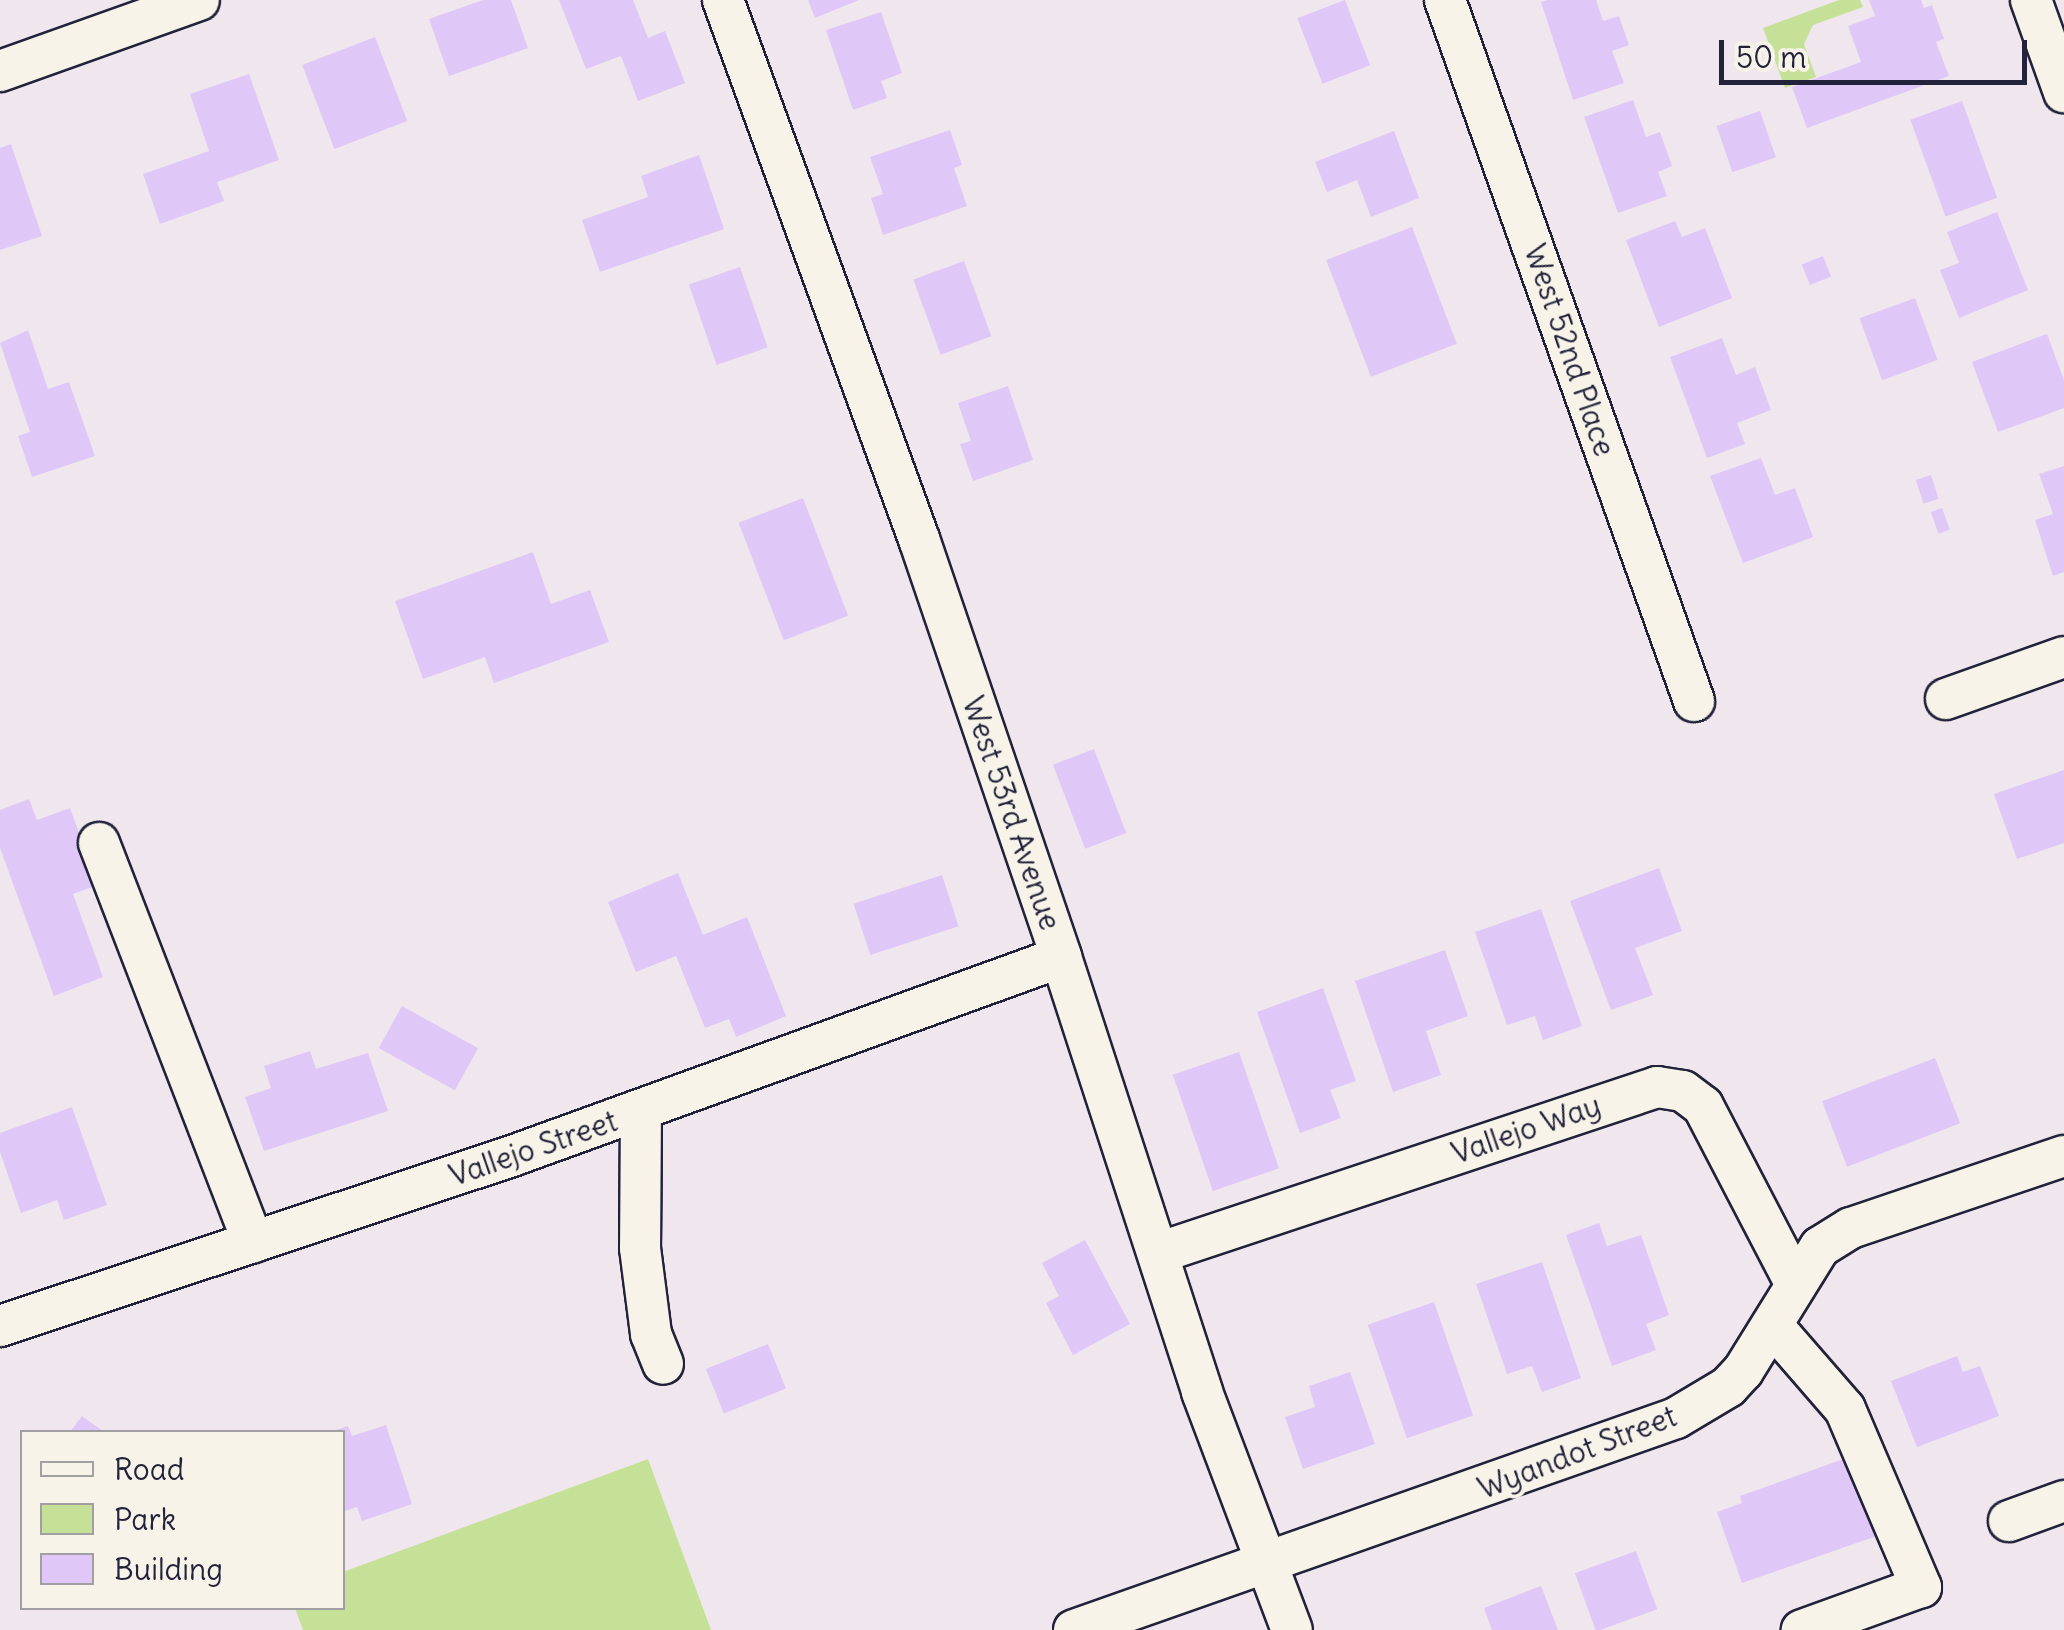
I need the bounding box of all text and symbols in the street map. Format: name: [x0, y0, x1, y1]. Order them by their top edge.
scale bar: [1724, 20, 2032, 82]
text: 50 m: [1736, 38, 1806, 76]
street label: West 52nd Place: [1517, 239, 1623, 461]
street label: West 53rd Avenue: [955, 691, 1069, 935]
street label: Vallejo Way: [1447, 1087, 1605, 1171]
street label: Vallejo Street: [444, 1102, 622, 1194]
street label: Wyandot Street: [1473, 1398, 1681, 1506]
legend: [20, 1430, 345, 1610]
text: Road: [114, 1450, 184, 1488]
text: Park: [114, 1500, 176, 1538]
text: Building: [114, 1550, 223, 1588]

